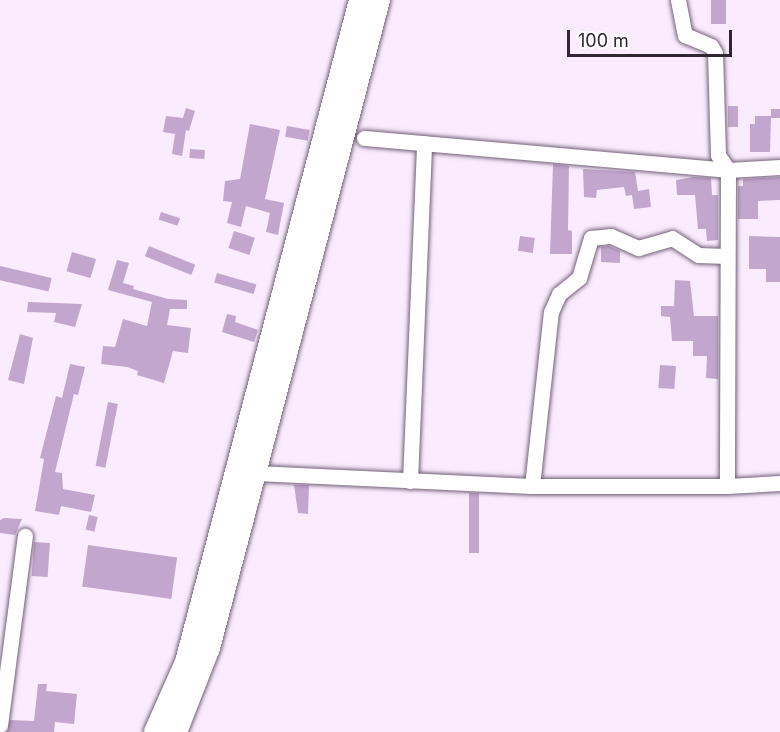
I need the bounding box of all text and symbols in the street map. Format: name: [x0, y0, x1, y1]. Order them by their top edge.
scale bar: [570, 18, 735, 56]
text: 100 m: [578, 30, 629, 51]

